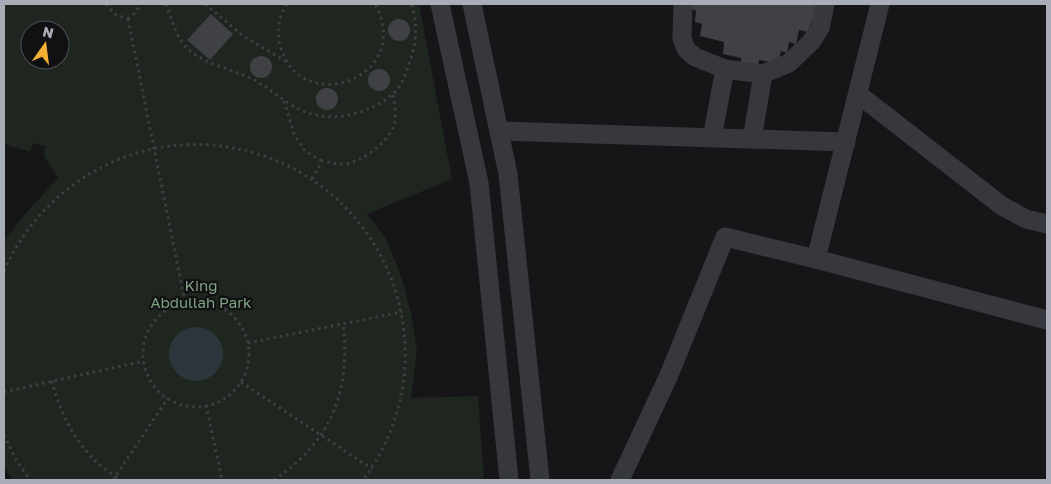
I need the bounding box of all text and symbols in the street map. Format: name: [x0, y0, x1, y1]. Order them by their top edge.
north arrow: [20, 20, 70, 70]
text: N: [41, 22, 55, 41]
park label: King Abdullah Park: [150, 276, 252, 311]

